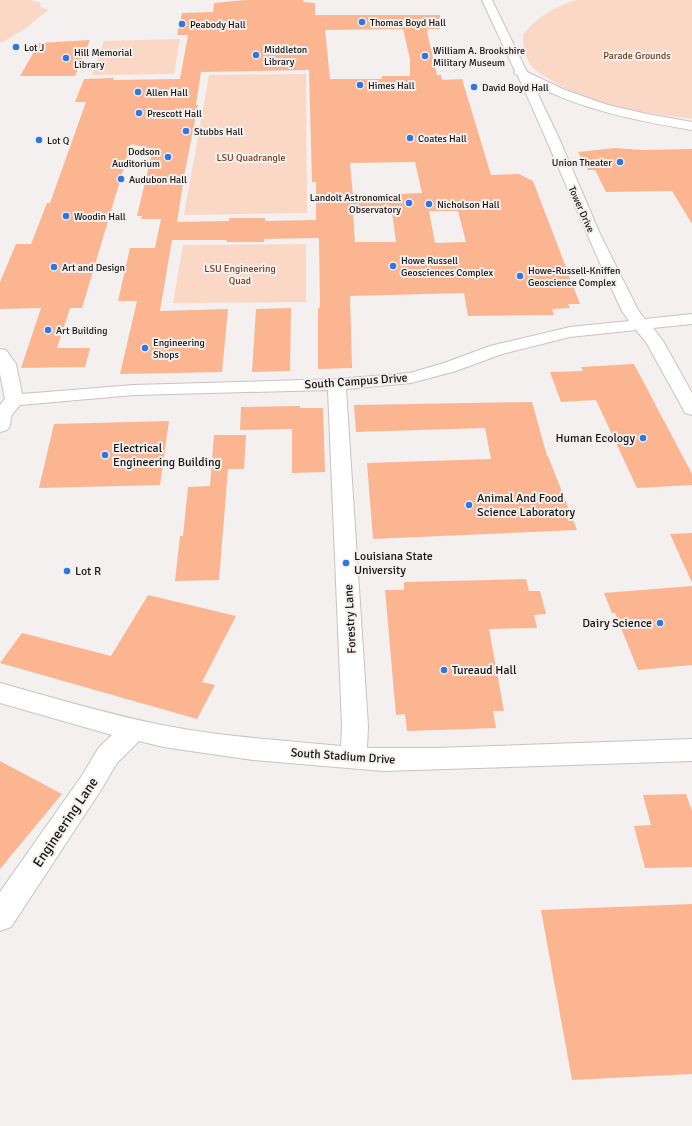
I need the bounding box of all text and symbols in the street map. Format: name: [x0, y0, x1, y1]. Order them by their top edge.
marker: Thomas Boyd Hall: [357, 17, 367, 27]
place label: Thomas Boyd Hall: [370, 17, 446, 29]
marker: Peabody Hall: [177, 19, 187, 29]
place label: Peabody Hall: [190, 19, 246, 31]
marker: Lot J: [11, 42, 21, 52]
place label: Lot J: [24, 42, 44, 54]
place label: Middleton Library: [264, 44, 307, 68]
place label: William A. Brookshire Military Museum: [433, 45, 525, 69]
place label: Hill Memorial Library: [74, 47, 132, 71]
marker: Middleton Library: [251, 50, 261, 60]
park label: Parade Grounds: [603, 50, 671, 62]
marker: William A. Brookshire Military Museum: [420, 51, 430, 61]
marker: Hill Memorial Library: [61, 53, 71, 63]
marker: Himes Hall: [355, 80, 365, 90]
place label: Himes Hall: [368, 80, 415, 92]
marker: David Boyd Hall: [469, 82, 479, 92]
place label: David Boyd Hall: [482, 82, 549, 94]
marker: Allen Hall: [133, 87, 143, 97]
place label: Allen Hall: [146, 87, 188, 99]
marker: Prescott Hall: [134, 108, 144, 118]
place label: Prescott Hall: [147, 108, 202, 120]
marker: Stubbs Hall: [181, 126, 191, 136]
place label: Stubbs Hall: [194, 126, 243, 138]
marker: Coates Hall: [405, 133, 415, 143]
place label: Coates Hall: [418, 133, 467, 145]
marker: Lot Q: [34, 135, 44, 145]
place label: Lot Q: [47, 135, 70, 147]
place label: Dodson Auditorium: [112, 146, 160, 170]
marker: Dodson Auditorium: [163, 152, 173, 162]
park label: LSU Quadrangle: [216, 152, 286, 164]
place label: Union Theater: [552, 157, 612, 169]
marker: Union Theater: [615, 157, 625, 167]
marker: Audubon Hall: [116, 174, 126, 184]
place label: Audubon Hall: [129, 174, 187, 186]
street label: Tower Drive: [566, 184, 597, 234]
place label: Landolt Astronomical Observatory: [310, 192, 401, 216]
marker: Landolt Astronomical Observatory: [404, 198, 414, 208]
marker: Nicholson Hall: [424, 199, 434, 209]
place label: Nicholson Hall: [437, 199, 500, 211]
marker: Woodin Hall: [61, 211, 71, 221]
place label: Woodin Hall: [74, 211, 126, 223]
place label: Howe Russell Geosciences Complex: [401, 255, 494, 279]
marker: Howe Russell Geosciences Complex: [388, 261, 398, 271]
marker: Art and Design: [49, 262, 59, 272]
place label: Art and Design: [62, 262, 125, 274]
park label: LSU Engineering Quad: [204, 263, 276, 287]
place label: Howe-Russell-Kniffen Geoscience Complex: [528, 265, 620, 289]
marker: Howe-Russell-Kniffen Geoscience Complex: [515, 271, 525, 281]
marker: Art Building: [43, 325, 53, 335]
place label: Art Building: [56, 325, 107, 337]
place label: Engineering Shops: [153, 337, 205, 361]
marker: Engineering Shops: [140, 343, 150, 353]
street label: South Campus Drive: [304, 370, 408, 393]
place label: Human Ecology: [555, 431, 635, 446]
marker: Human Ecology: [638, 433, 648, 443]
place label: Electrical Engineering Building: [113, 441, 221, 470]
marker: Electrical Engineering Building: [100, 450, 110, 460]
place label: Animal And Food Science Laboratory: [477, 491, 576, 520]
marker: Animal And Food Science Laboratory: [464, 500, 474, 510]
place label: Louisiana State University: [354, 549, 433, 578]
marker: Louisiana State University: [341, 558, 351, 568]
place label: Lot R: [75, 564, 101, 579]
marker: Lot R: [62, 566, 72, 576]
street label: Forestry Lane: [341, 584, 360, 654]
place label: Dairy Science: [582, 616, 652, 631]
marker: Dairy Science: [655, 618, 665, 628]
place label: Tureaud Hall: [452, 663, 517, 678]
marker: Tureaud Hall: [439, 665, 449, 675]
street label: South Stadium Drive: [290, 745, 396, 768]
street label: Engineering Lane: [29, 774, 102, 870]

